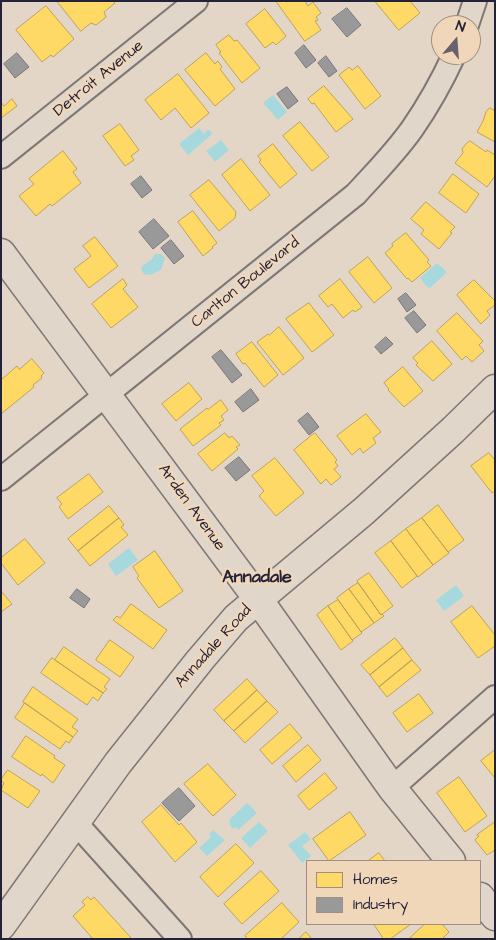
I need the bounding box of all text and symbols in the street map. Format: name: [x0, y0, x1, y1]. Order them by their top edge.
north arrow: [431, 15, 481, 65]
text: N: [453, 16, 468, 38]
street label: Detroit Avenue: [50, 37, 148, 121]
street label: Carlton Boulevard: [188, 233, 304, 333]
street label: Arden Avenue: [153, 461, 229, 555]
district label: Annadale: [222, 567, 292, 589]
street label: Annadale Road: [172, 602, 256, 692]
legend: [306, 860, 481, 925]
text: Homes: [353, 869, 398, 890]
text: Industry: [353, 894, 408, 915]

